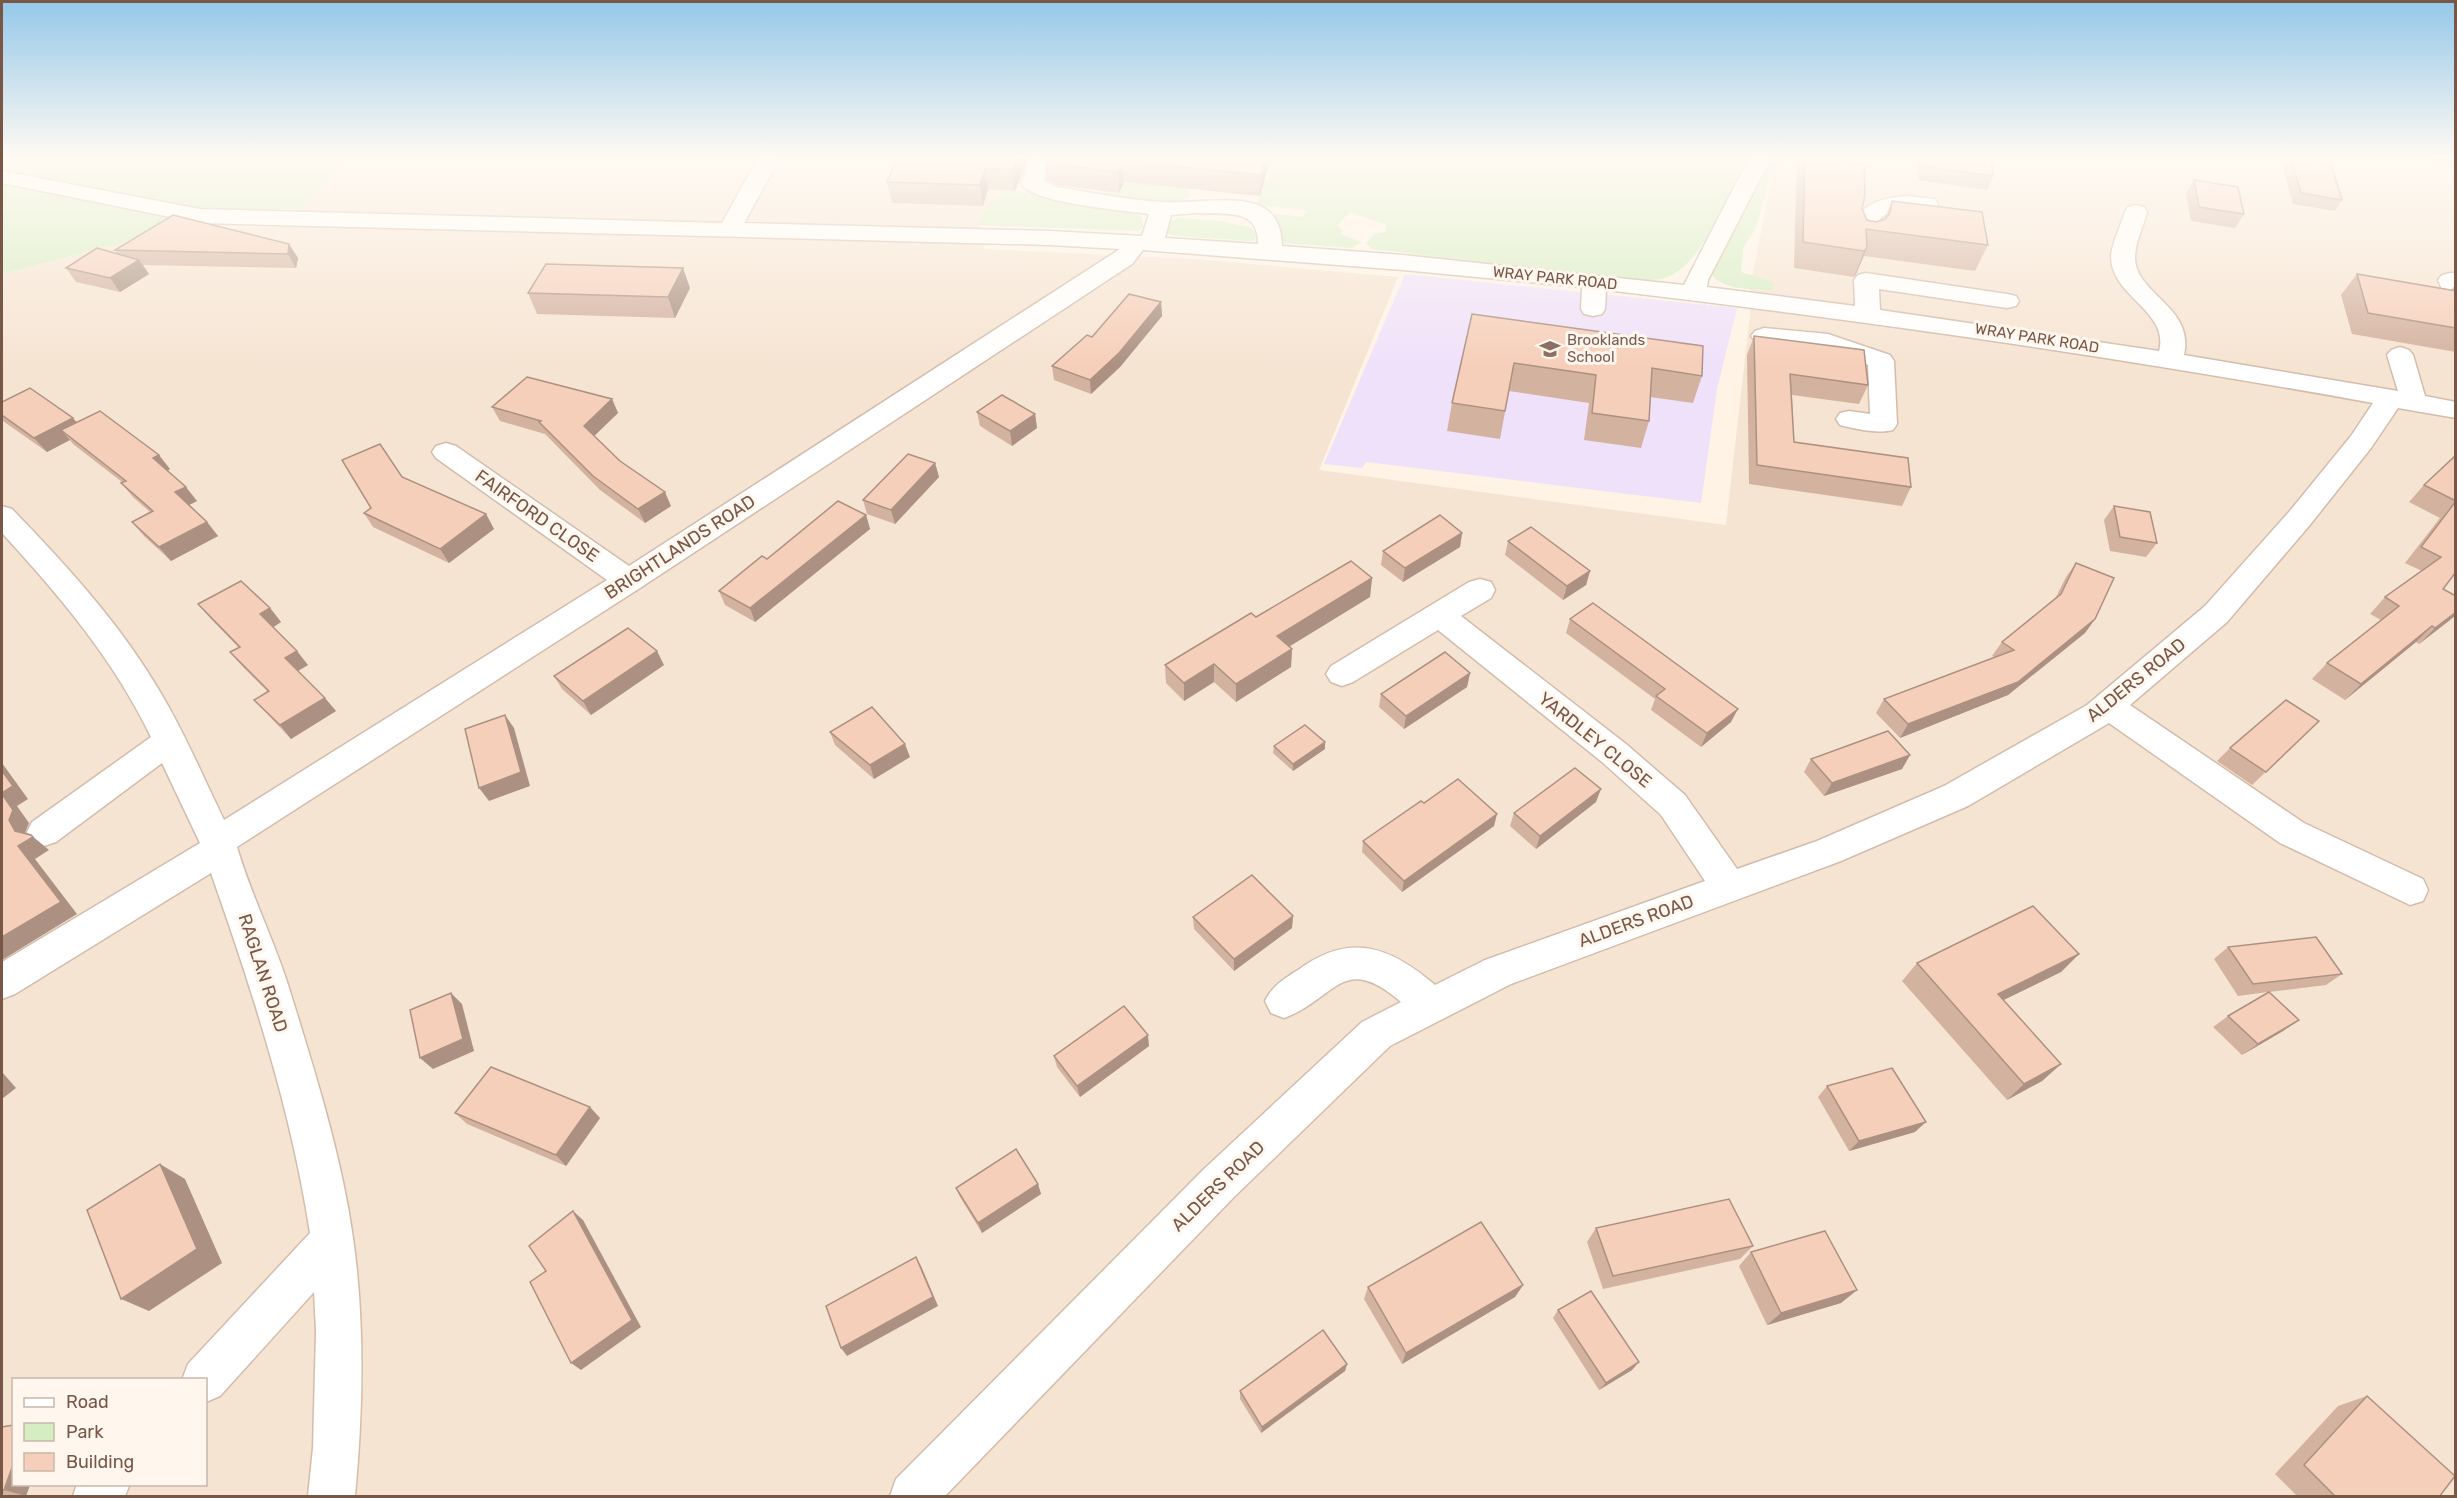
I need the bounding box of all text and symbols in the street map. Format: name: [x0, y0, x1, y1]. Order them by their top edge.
street label: WRAY PARK ROAD: [1492, 262, 1618, 294]
street label: WRAY PARK ROAD: [1974, 319, 2100, 357]
place label: Brooklands School: [1567, 331, 1645, 366]
school or university icon: Brooklands School: [1538, 337, 1562, 361]
street label: FAIRFORD CLOSE: [471, 465, 603, 567]
street label: BRIGHTLANDS ROAD: [601, 490, 759, 604]
street label: ALDERS ROAD: [2082, 633, 2190, 727]
street label: YARDLEY CLOSE: [1534, 688, 1656, 792]
street label: ALDERS ROAD: [1575, 890, 1697, 952]
street label: RAGLAN ROAD: [234, 911, 292, 1035]
street label: ALDERS ROAD: [1167, 1136, 1269, 1236]
legend: [12, 1378, 207, 1486]
text: Road: [66, 1391, 109, 1413]
text: Park: [66, 1421, 104, 1443]
text: Building: [66, 1451, 134, 1473]

